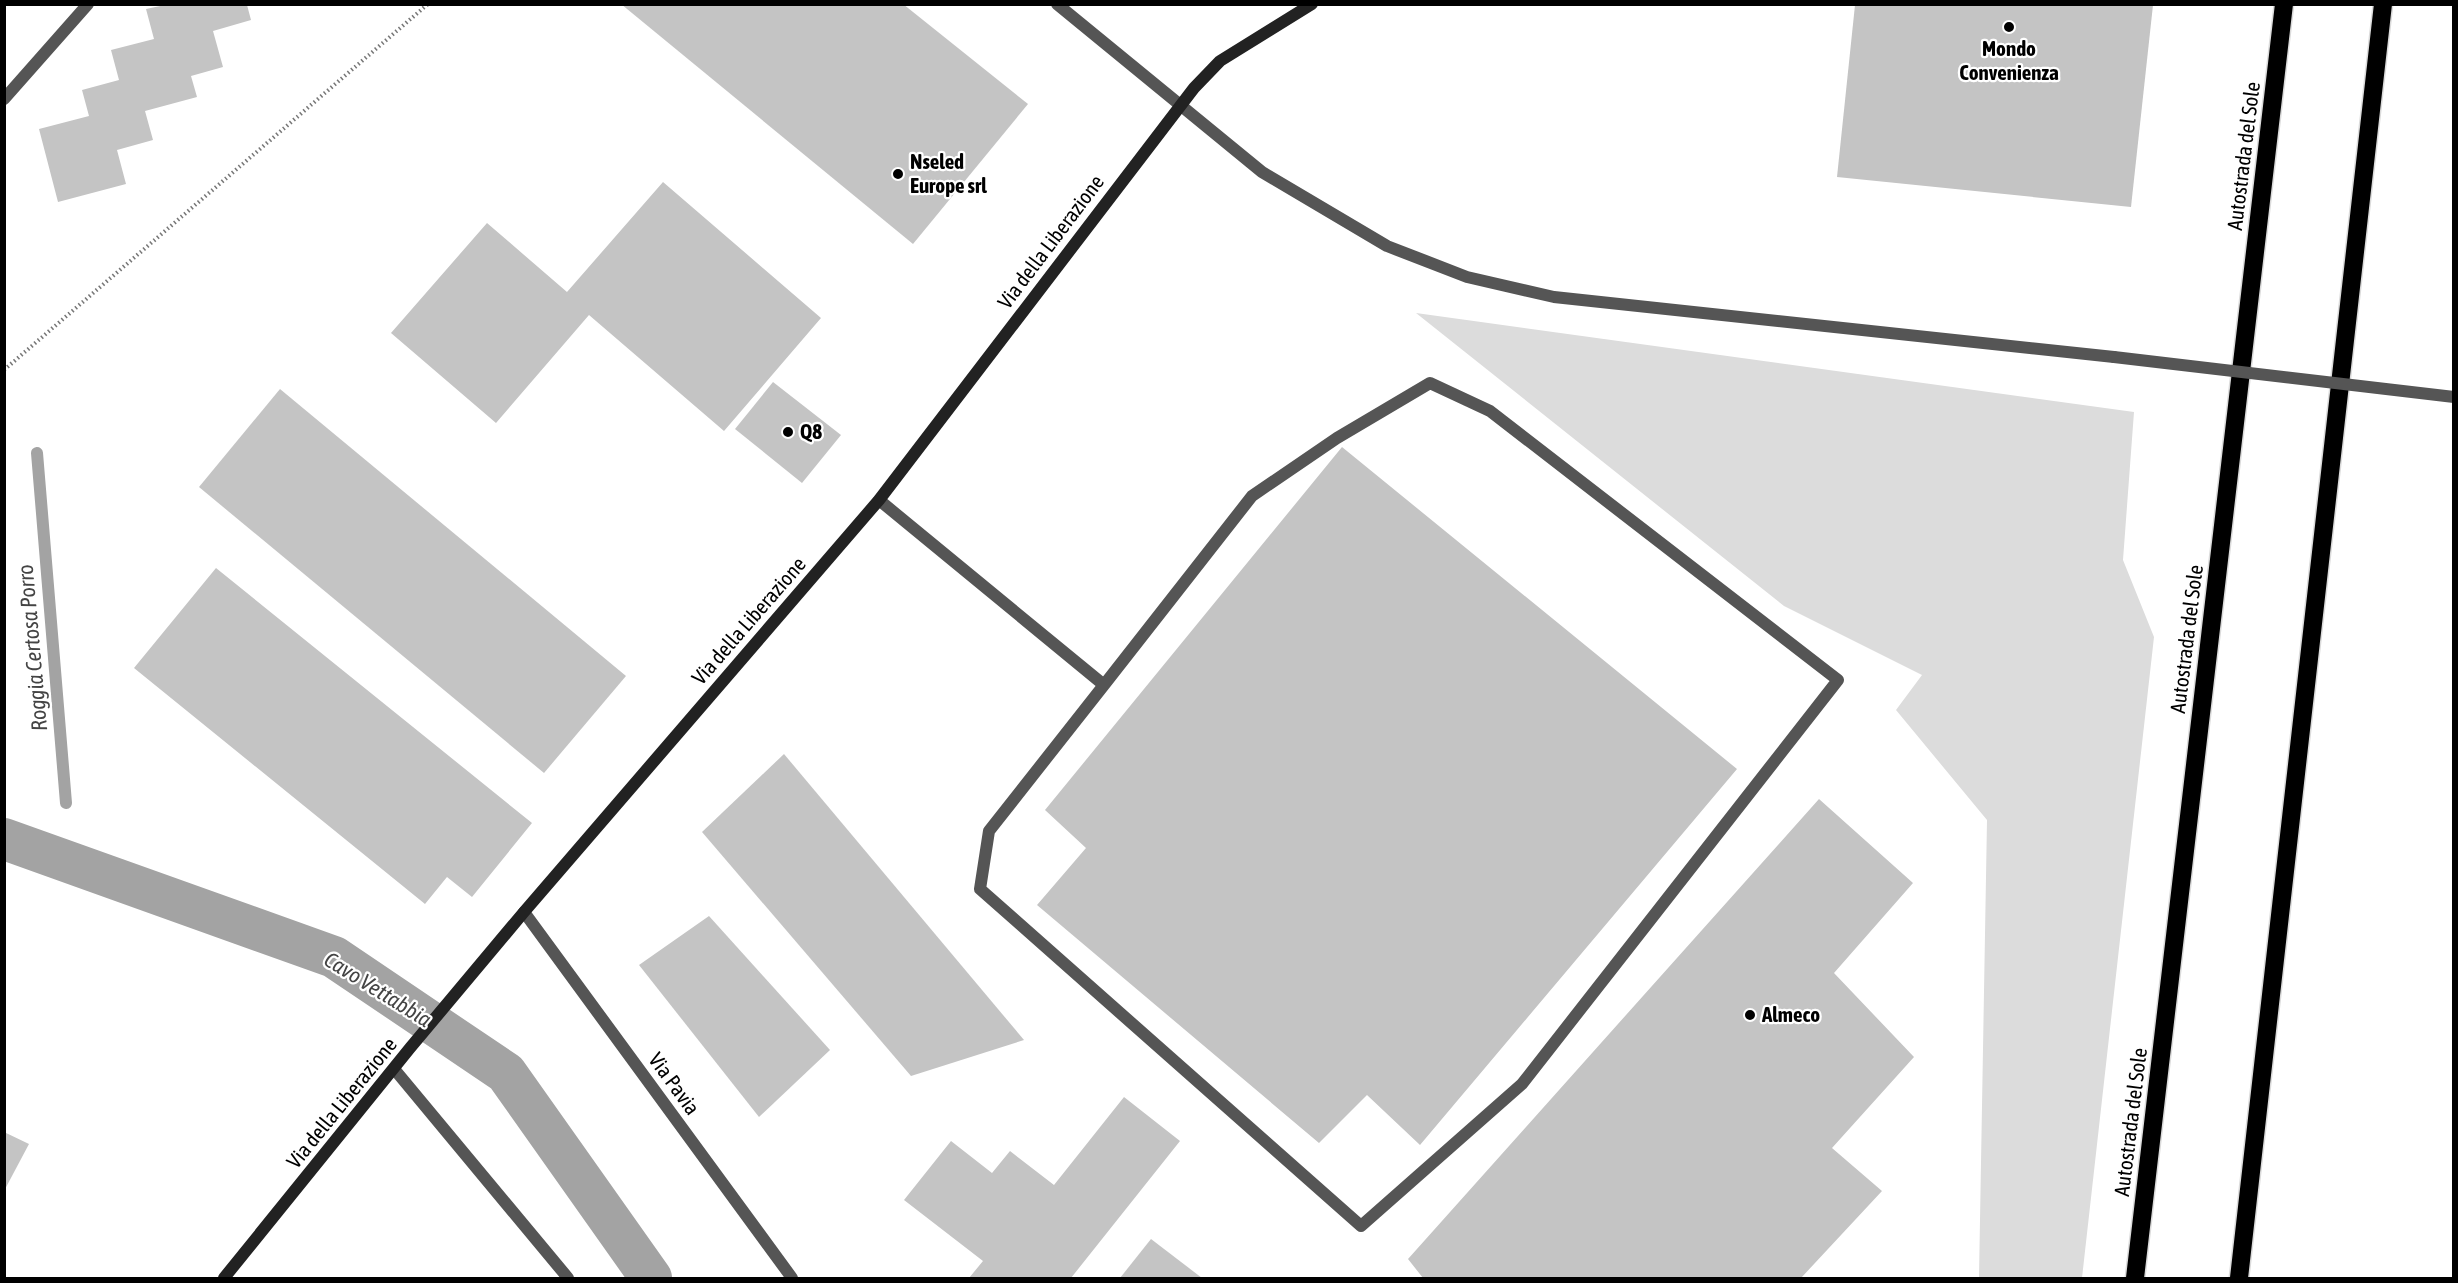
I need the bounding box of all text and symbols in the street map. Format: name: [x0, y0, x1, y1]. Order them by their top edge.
marker: Mondo Convenienza: [2002, 20, 2016, 34]
place label: Mondo Convenienza: [1959, 36, 2059, 84]
street label: Autostrada del Sole: [2222, 80, 2264, 231]
place label: Nseled Europe srl: [910, 149, 987, 197]
marker: Nseled Europe srl: [891, 167, 905, 181]
street label: Via della Liberazione: [992, 170, 1108, 313]
place label: Q8: [800, 419, 822, 443]
marker: Q8: [781, 425, 795, 439]
street label: Via della Liberazione: [686, 552, 810, 689]
street label: Autostrada del Sole: [2165, 563, 2207, 714]
water label: Roggia Certosa Porro: [12, 564, 52, 732]
water label: Cavo Vettabbia: [320, 946, 436, 1032]
place label: Almeco: [1761, 1002, 1820, 1026]
marker: Almeco: [1743, 1008, 1757, 1022]
street label: Via della Liberazione: [281, 1032, 401, 1172]
street label: Autostrada del Sole: [2109, 1046, 2151, 1197]
street label: Via Pavia: [644, 1048, 705, 1119]

